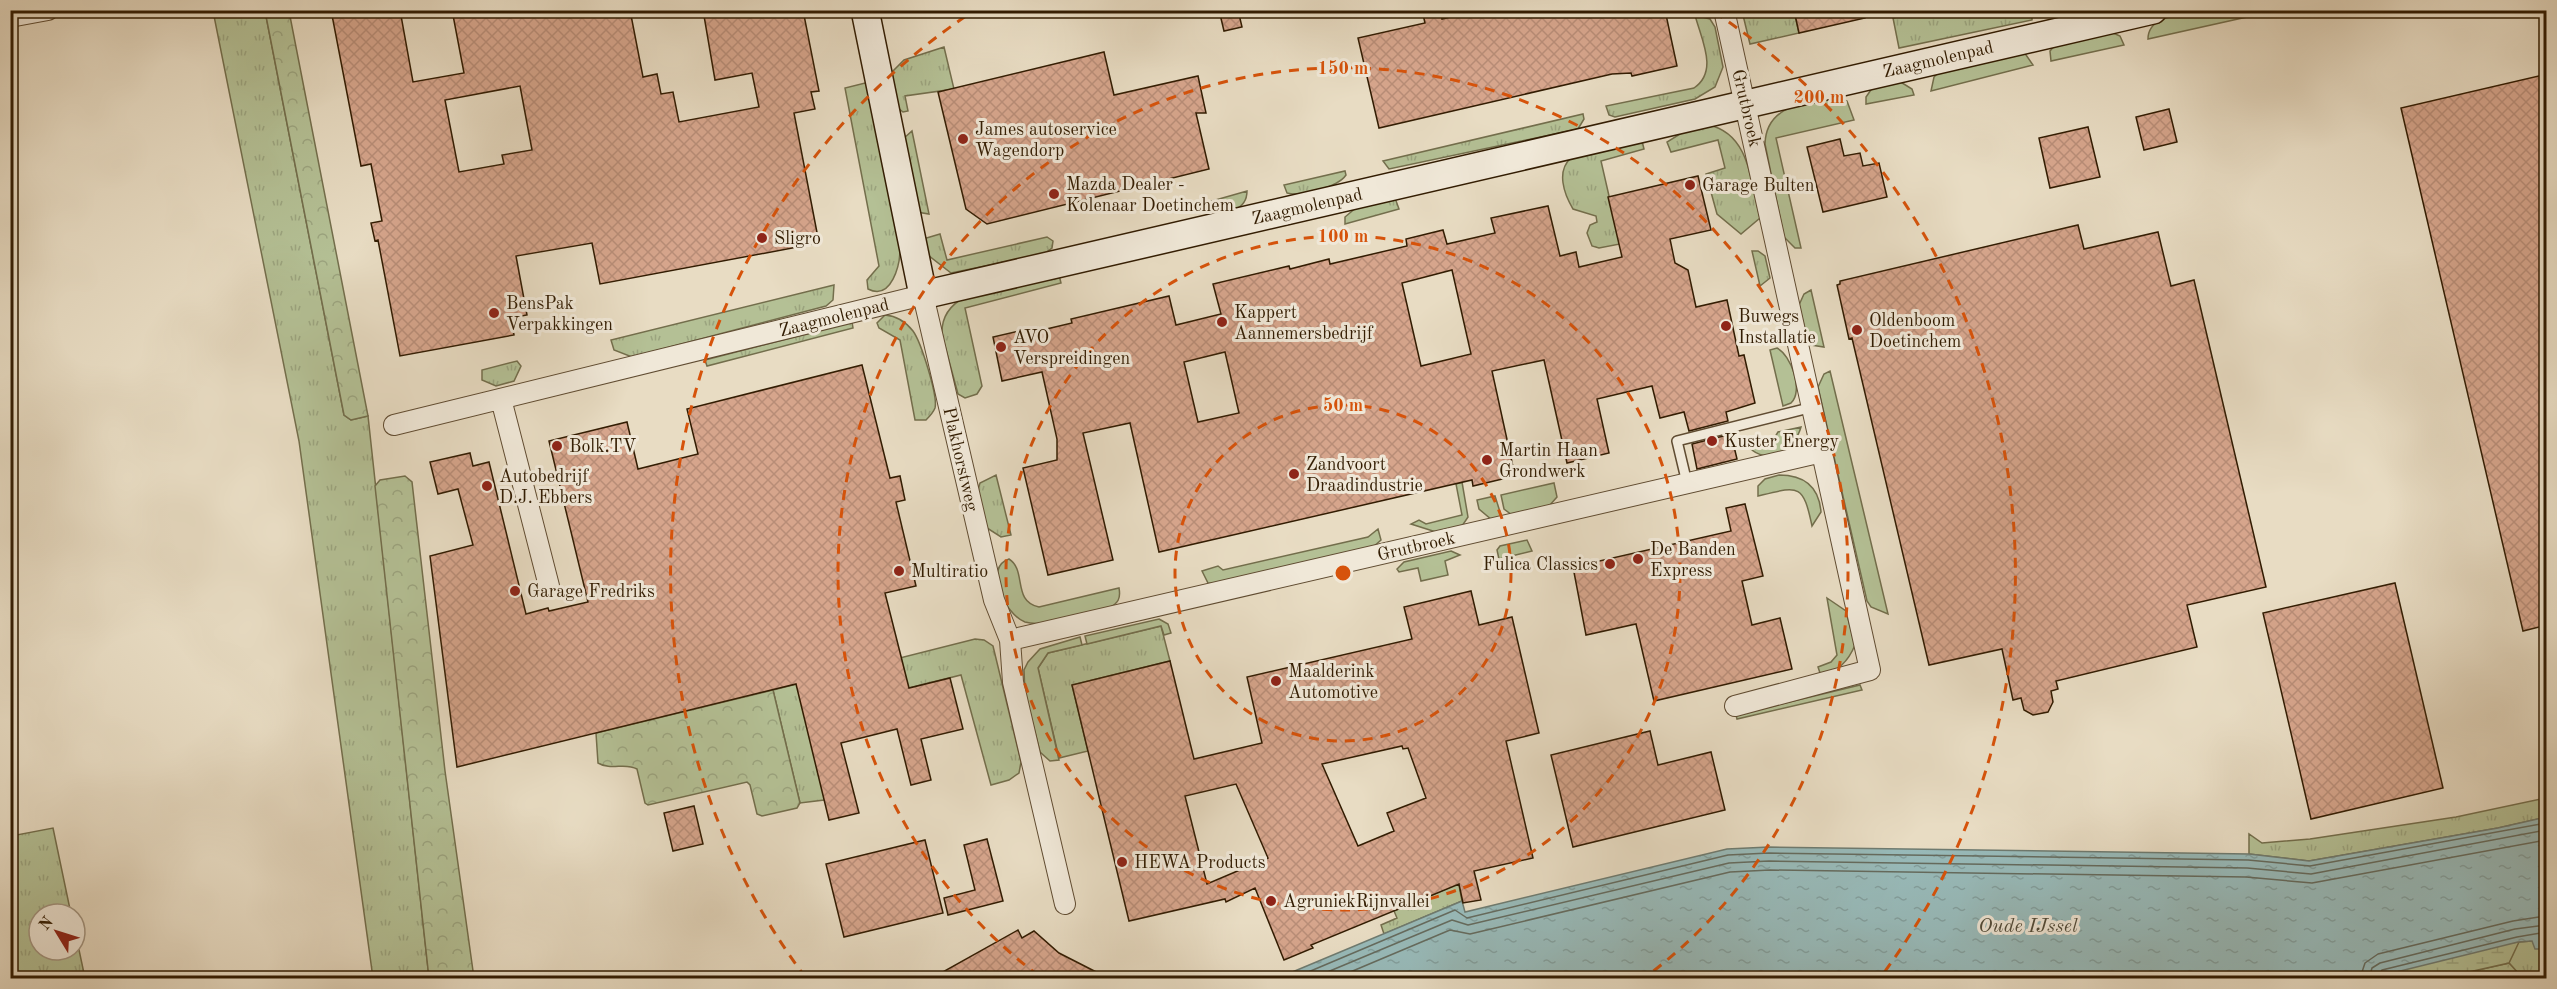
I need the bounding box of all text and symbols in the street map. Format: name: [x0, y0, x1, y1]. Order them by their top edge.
street label: Zaagmolenpad: [1881, 39, 1995, 81]
text: 150 m: [1318, 60, 1368, 78]
street label: Grutbroek: [1728, 68, 1764, 149]
text: 200 m: [1794, 89, 1844, 107]
place label: James autoservice Wagendorp: [975, 121, 1117, 160]
marker: James autoservice Wagendorp: [956, 132, 970, 146]
place label: Mazda Dealer - Kolenaar Doetinchem: [1066, 176, 1234, 215]
place label: Garage Bulten: [1702, 177, 1815, 195]
marker: Garage Bulten: [1683, 178, 1697, 192]
street label: Zaagmolenpad: [1250, 186, 1364, 228]
marker: Mazda Dealer - Kolenaar Doetinchem: [1047, 187, 1061, 201]
text: 100 m: [1318, 228, 1368, 246]
place label: Sligro: [774, 230, 821, 248]
marker: Sligro: [755, 231, 769, 245]
place label: BensPak Verpakkingen: [506, 295, 613, 334]
street label: Zaagmolenpad: [777, 296, 891, 340]
place label: Kappert Aannemersbedrijf: [1234, 304, 1374, 343]
marker: BensPak Verpakkingen: [487, 306, 501, 320]
place label: Buwegs Installatie: [1738, 308, 1816, 347]
place label: Oldenboom Doetinchem: [1869, 312, 1961, 351]
marker: Kappert Aannemersbedrijf: [1215, 315, 1229, 329]
marker: Buwegs Installatie: [1719, 319, 1733, 333]
marker: Oldenboom Doetinchem: [1850, 323, 1864, 337]
place label: AVO Verspreidingen: [1013, 329, 1130, 368]
marker: AVO Verspreidingen: [994, 340, 1008, 354]
text: 50 m: [1323, 397, 1363, 415]
street label: Plakhorstweg: [939, 405, 981, 513]
place label: Kuster Energy: [1724, 433, 1840, 451]
marker: Kuster Energy: [1705, 434, 1719, 448]
place label: Bolk.TV: [569, 438, 636, 456]
marker: Bolk.TV: [550, 439, 564, 453]
place label: Martin Haan Grondwerk: [1499, 442, 1598, 481]
marker: Martin Haan Grondwerk: [1480, 453, 1494, 467]
place label: Zandvoort Draadindustrie: [1306, 456, 1423, 495]
marker: Zandvoort Draadindustrie: [1287, 467, 1301, 481]
place label: Autobedrijf D.J. Ebbers: [499, 468, 592, 507]
marker: Autobedrijf D.J. Ebbers: [480, 479, 494, 493]
street label: Grutbroek: [1376, 529, 1457, 565]
place label: De Banden Express: [1650, 541, 1736, 580]
marker: De Banden Express: [1631, 552, 1645, 566]
place label: Fulica Classics: [1483, 556, 1598, 574]
marker: Fulica Classics: [1603, 557, 1617, 571]
place label: Multiratio: [911, 563, 988, 581]
centre of rings: [1333, 563, 1353, 583]
marker: Multiratio: [892, 564, 906, 578]
place label: Garage Fredriks: [527, 583, 655, 601]
marker: Garage Fredriks: [508, 584, 522, 598]
place label: Maalderink Automotive: [1288, 663, 1378, 702]
marker: Maalderink Automotive: [1269, 674, 1283, 688]
place label: HEWA Products: [1134, 854, 1266, 872]
marker: HEWA Products: [1115, 855, 1129, 869]
place label: AgruniekRijnvallei: [1283, 893, 1430, 911]
marker: AgruniekRijnvallei: [1264, 894, 1278, 908]
north arrow: [27, 902, 87, 962]
text: N: [37, 914, 57, 934]
water label: Oude IJssel: [1978, 917, 2078, 937]

